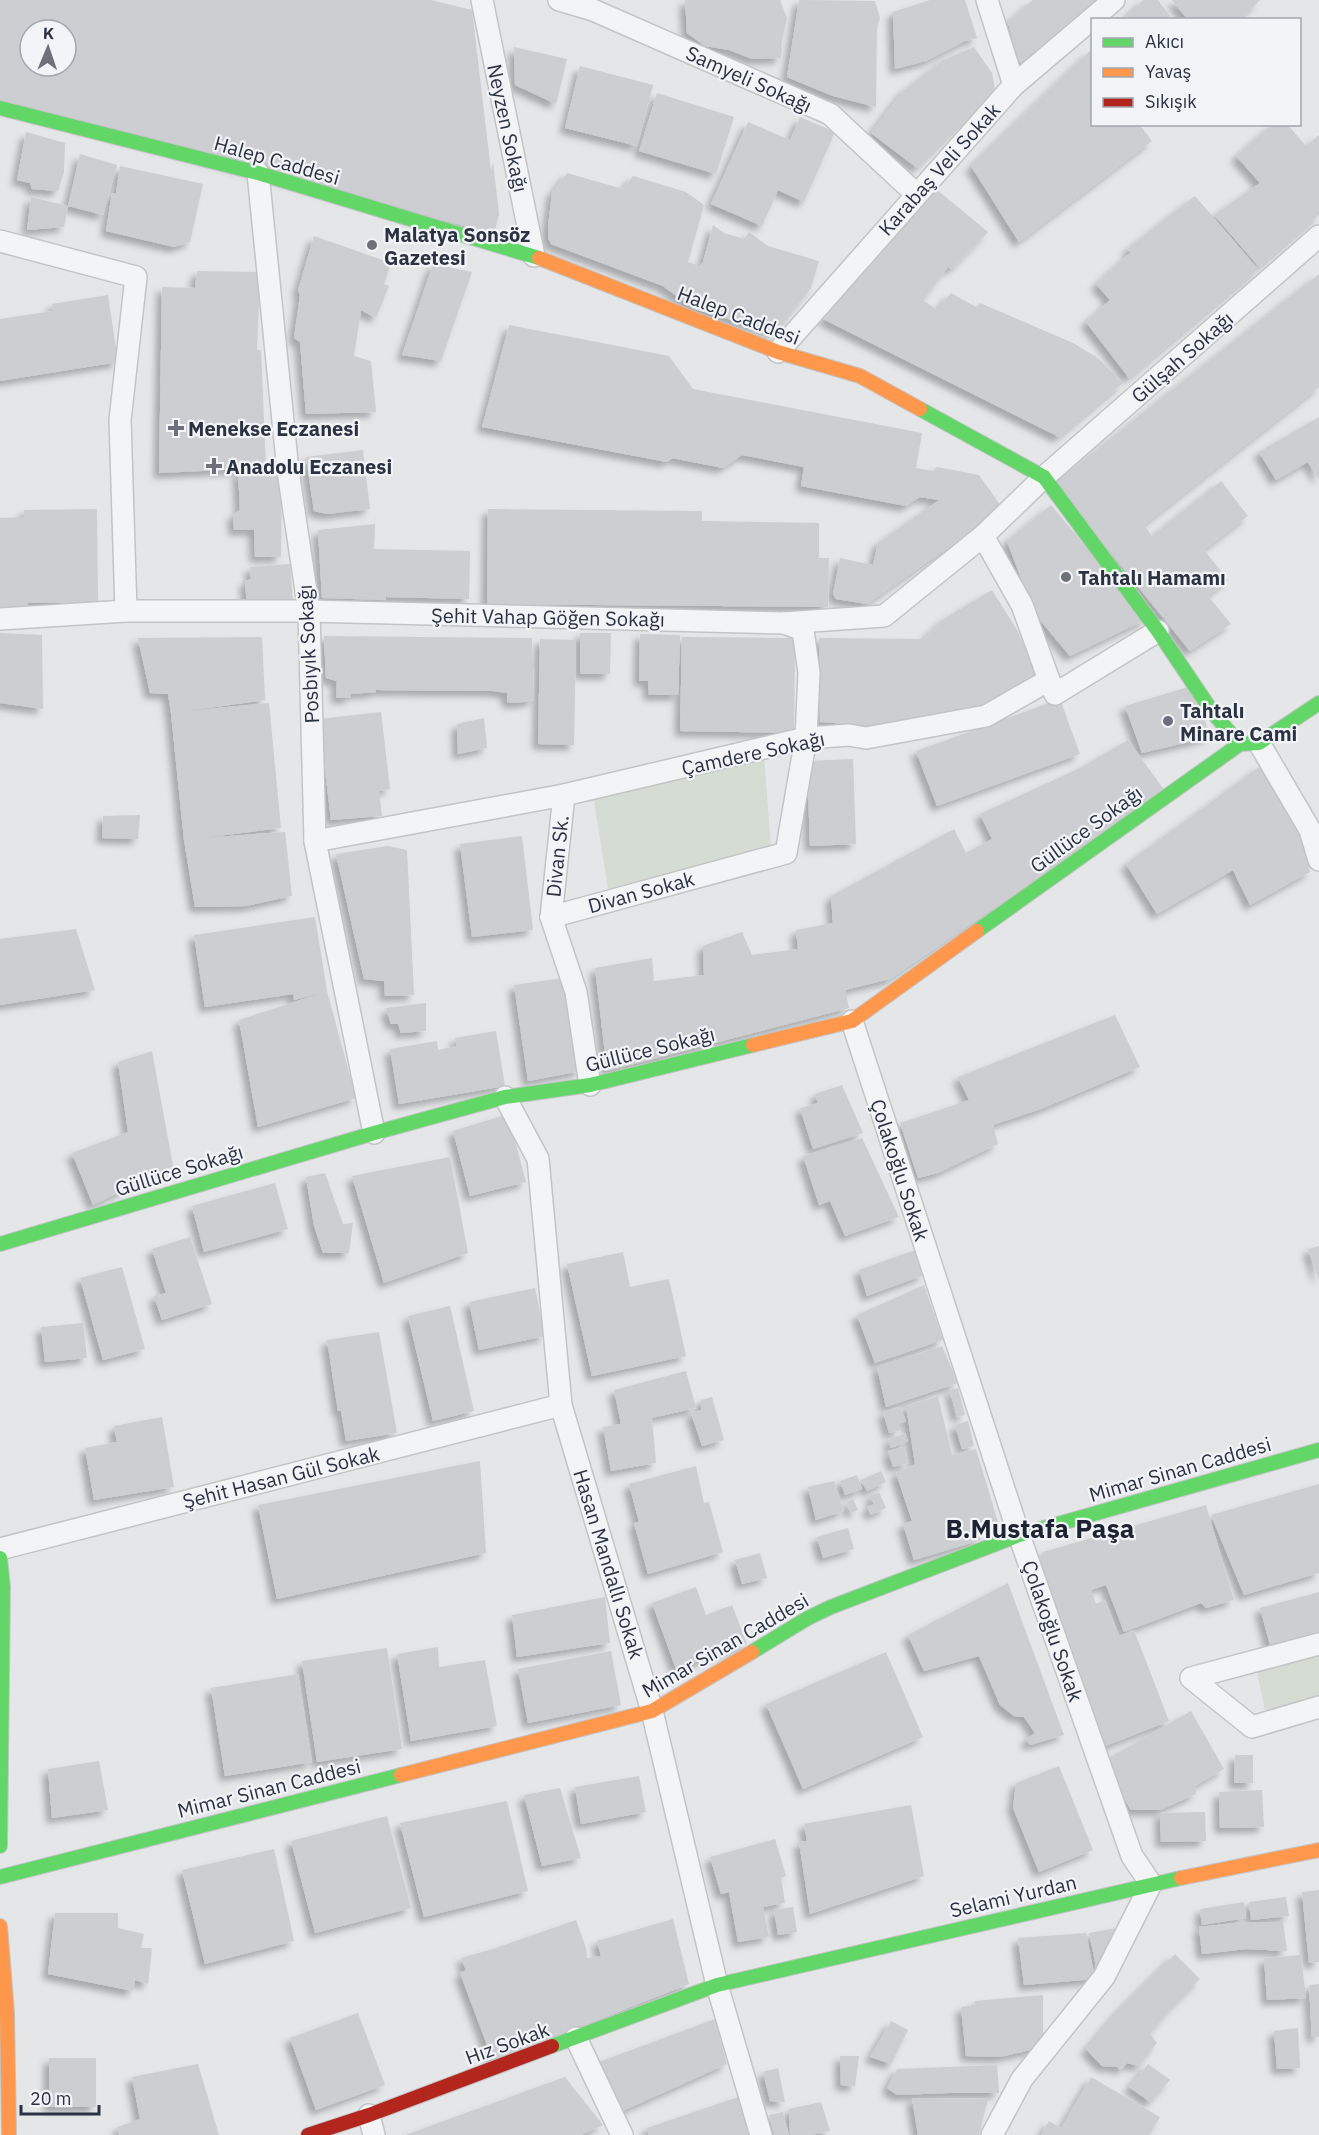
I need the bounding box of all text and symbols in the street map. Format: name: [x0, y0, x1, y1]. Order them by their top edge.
north arrow: [18, 18, 78, 78]
legend: [1091, 18, 1301, 126]
text: K: [43, 23, 54, 43]
text: Akıcı: [1145, 30, 1184, 53]
street label: Samyeli Sokağı: [682, 39, 816, 119]
text: Yavaş: [1145, 60, 1191, 83]
street label: Neyzen Sokağı: [481, 61, 535, 195]
text: Sıkışık: [1145, 90, 1197, 113]
street label: Karabaş Veli Sokak: [872, 96, 1006, 241]
street label: Halep Caddesi: [211, 129, 343, 191]
place label: Malatya Sonsöz Gazetesi: [384, 221, 530, 271]
marker: Malatya Sonsöz Gazetesi: [365, 238, 379, 252]
street label: Halep Caddesi: [674, 279, 804, 351]
street label: Gülşah Sokağı: [1125, 305, 1239, 409]
place label: Menekse Eczanesi: [188, 415, 359, 442]
marker: Menekse Eczanesi: [169, 421, 183, 435]
place label: Anadolu Eczanesi: [226, 453, 392, 480]
marker: Anadolu Eczanesi: [207, 459, 221, 473]
place label: Tahtalı Hamamı: [1078, 564, 1226, 591]
marker: Tahtalı Hamamı: [1059, 570, 1073, 584]
street label: Posbıyık Sokağı: [291, 584, 325, 724]
street label: Şehit Vahap Göğen Sokağı: [431, 601, 665, 633]
place label: Tahtalı Minare Cami: [1180, 697, 1297, 747]
marker: Tahtalı Minare Cami: [1161, 714, 1175, 728]
street label: Çamdere Sokağı: [679, 725, 827, 781]
street label: Güllüce Sokağı: [1024, 779, 1148, 879]
street label: Divan Sk.: [539, 814, 575, 898]
street label: Divan Sokak: [585, 865, 698, 919]
street label: Güllüce Sokağı: [582, 1020, 718, 1078]
street label: Çolakoğlu Sokak: [864, 1096, 936, 1245]
street label: Güllüce Sokağı: [112, 1138, 246, 1202]
street label: Mimar Sinan Caddesi: [1086, 1430, 1274, 1508]
street label: Şehit Hasan Gül Sokak: [180, 1439, 383, 1515]
street label: Hasan Mandallı Sokak: [567, 1466, 651, 1663]
district label: B.Mustafa Paşa: [945, 1511, 1135, 1545]
street label: Çolakoğlu Sokak: [1016, 1557, 1090, 1706]
street label: Mimar Sinan Caddesi: [637, 1586, 813, 1704]
street label: Mimar Sinan Caddesi: [174, 1752, 364, 1824]
street label: Selami Yurdan: [947, 1868, 1079, 1924]
street label: Hız Sokak: [461, 2015, 553, 2071]
scale bar: [21, 2078, 99, 2116]
text: 20 m: [30, 2087, 72, 2110]

